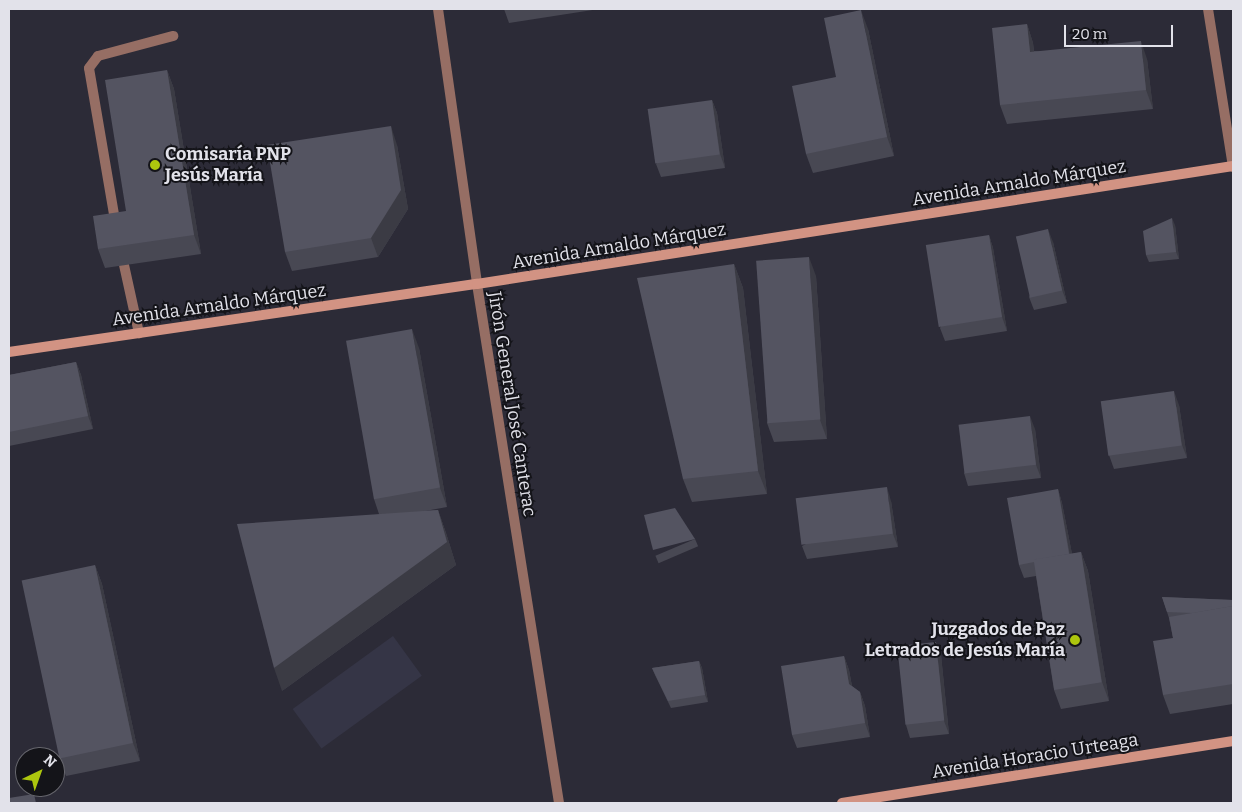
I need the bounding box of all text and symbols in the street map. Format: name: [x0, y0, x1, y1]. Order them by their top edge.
scale bar: [1067, 15, 1176, 47]
text: 20 m: [1072, 25, 1107, 43]
place label: Comisaría PNP Jesús María: [165, 144, 291, 186]
street label: Avenida Arnaldo Márquez: [911, 155, 1127, 211]
marker: Comisaría PNP Jesús María: [149, 159, 161, 171]
street label: Avenida Arnaldo Márquez: [511, 218, 727, 274]
street label: Avenida Arnaldo Márquez: [111, 279, 327, 331]
street label: Jirón General José Canterac: [484, 290, 540, 518]
place label: Juzgados de Paz Letrados de Jesús María: [865, 619, 1065, 662]
marker: Juzgados de Paz Letrados de Jesús María: [1069, 634, 1081, 646]
street label: Avenida Horacio Urteaga: [930, 729, 1140, 783]
north arrow: [15, 747, 65, 797]
text: N: [40, 751, 59, 771]

